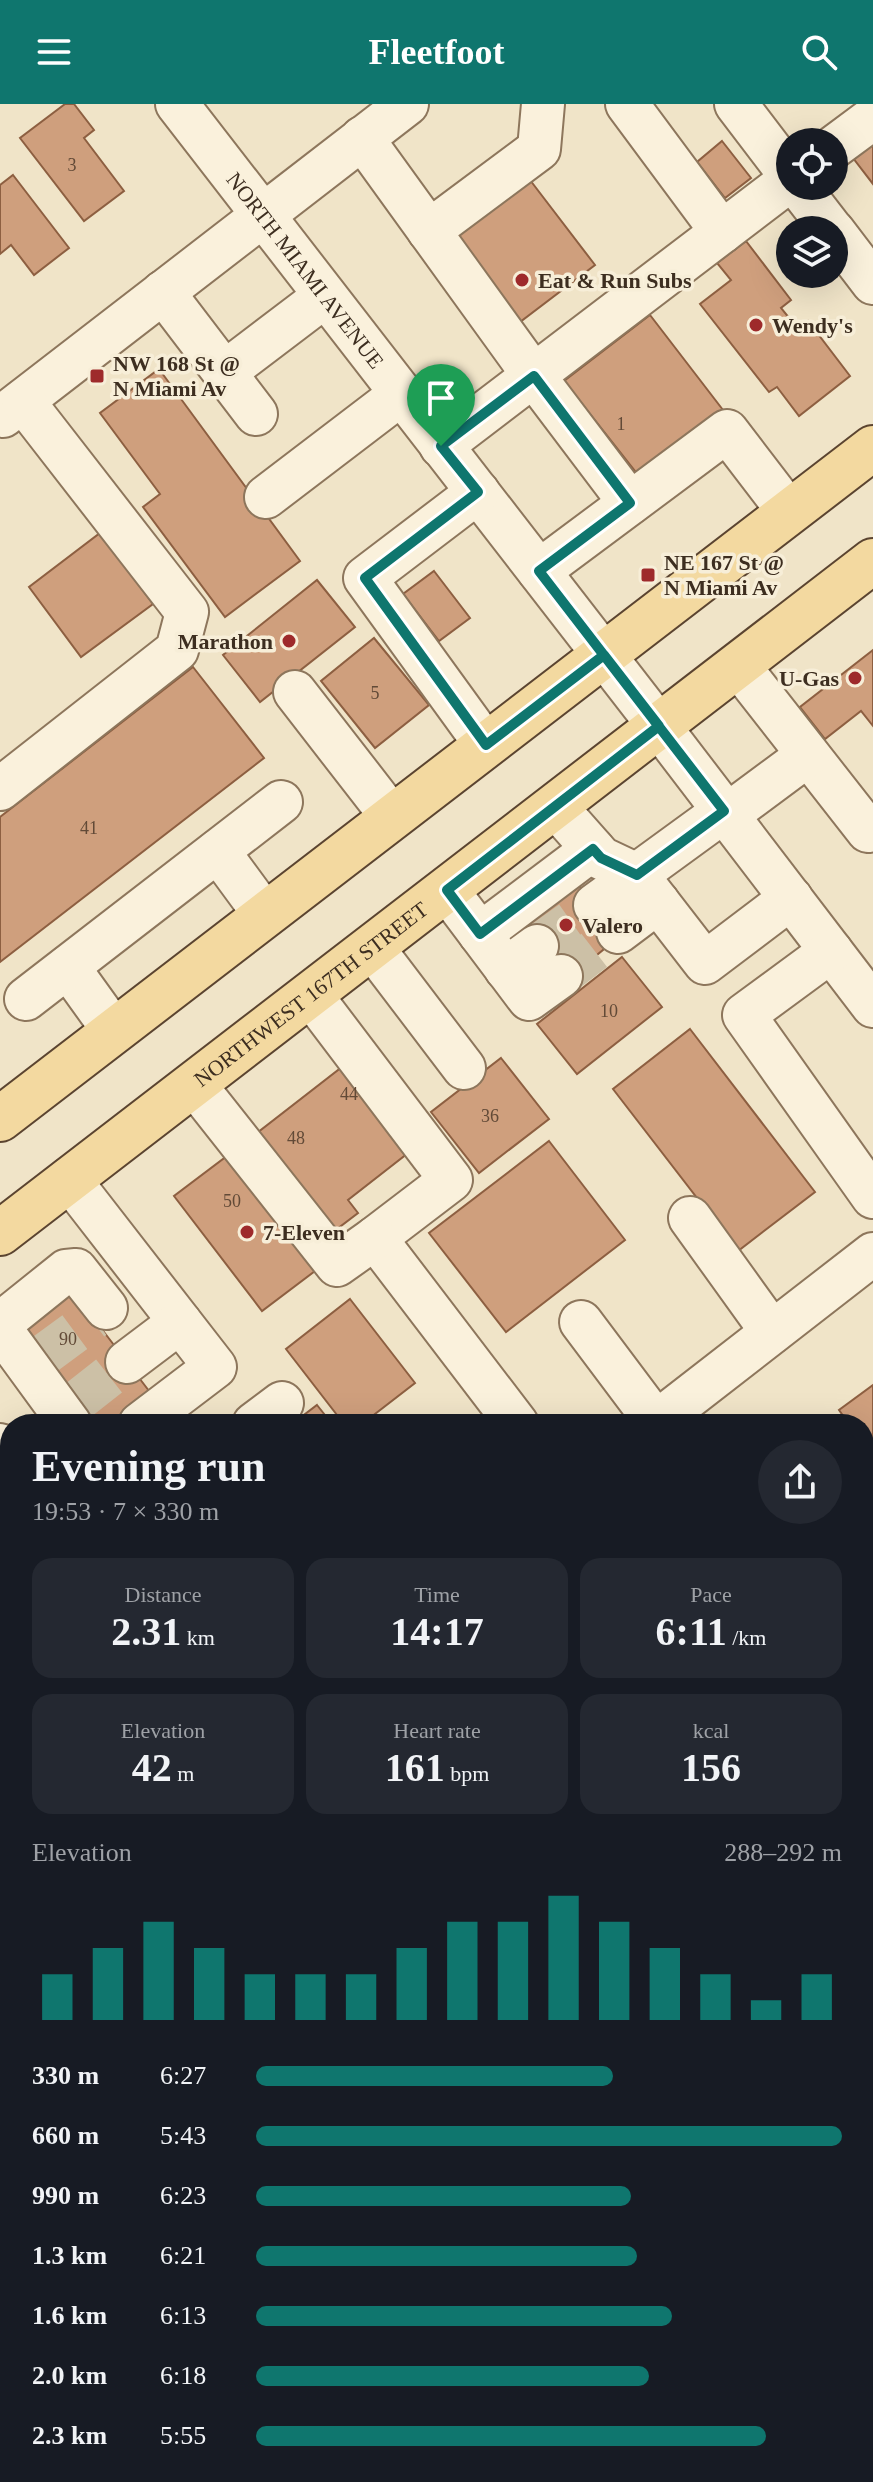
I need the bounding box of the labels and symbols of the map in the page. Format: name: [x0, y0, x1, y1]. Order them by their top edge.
house number: 3: [68, 155, 77, 175]
street label: NORTH MIAMI AVENUE: [221, 167, 389, 373]
place label: Eat & Run Subs: [538, 268, 692, 293]
marker: Eat & Run Subs: [513, 271, 531, 289]
place label: Wendy's: [772, 313, 853, 338]
marker: Wendy's: [747, 316, 765, 334]
place label: NW 168 St @ N Miami Av: [113, 351, 240, 401]
pin: [407, 364, 475, 446]
marker: NW 168 St @ N Miami Av: [88, 367, 106, 385]
house number: 1: [617, 414, 626, 434]
place label: NE 167 St @ N Miami Av: [664, 550, 784, 600]
marker: NE 167 St @ N Miami Av: [639, 566, 657, 584]
place label: Marathon: [178, 629, 273, 654]
marker: Marathon: [280, 632, 298, 650]
place label: U-Gas: [779, 666, 839, 691]
marker: U-Gas: [846, 669, 864, 687]
house number: 5: [371, 683, 380, 703]
house number: 41: [80, 818, 98, 838]
street label: NORTHWEST 167TH STREET: [189, 896, 433, 1092]
place label: Valero: [582, 913, 643, 938]
marker: Valero: [557, 916, 575, 934]
house number: 10: [600, 1001, 618, 1021]
house number: 44: [340, 1084, 358, 1104]
house number: 36: [481, 1106, 499, 1126]
house number: 48: [287, 1128, 305, 1148]
house number: 50: [223, 1191, 241, 1211]
place label: 7-Eleven: [263, 1220, 345, 1245]
marker: 7-Eleven: [238, 1223, 256, 1241]
house number: 90: [59, 1329, 77, 1349]

